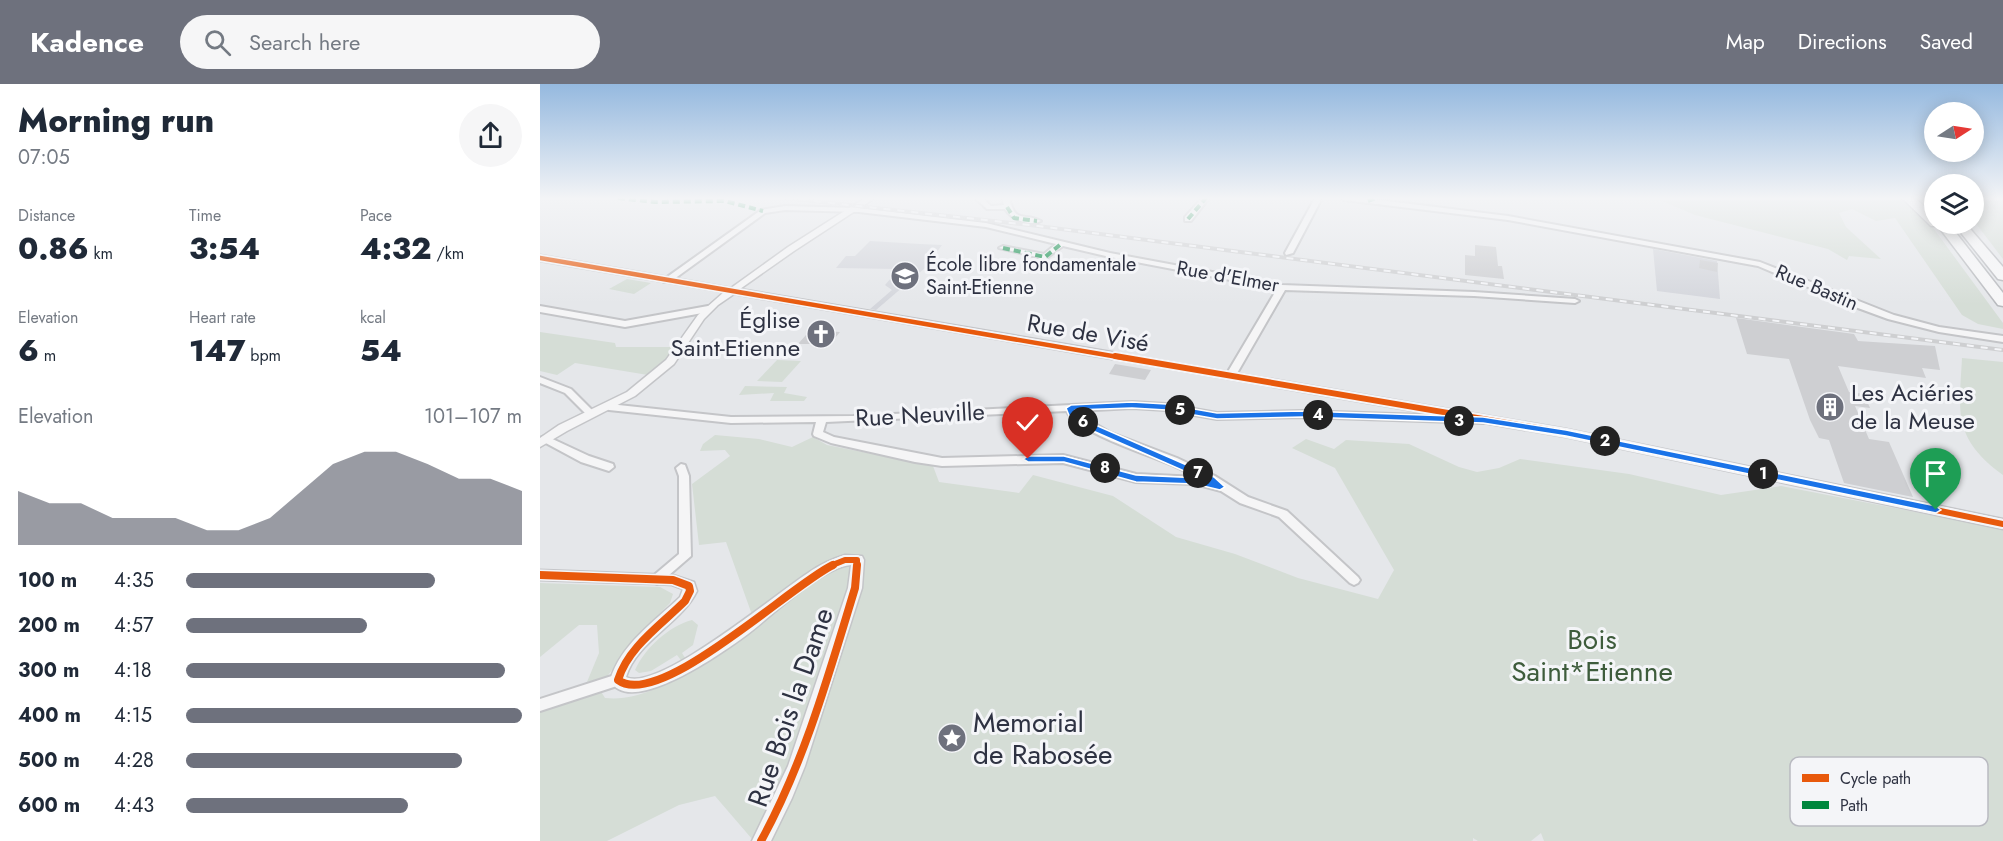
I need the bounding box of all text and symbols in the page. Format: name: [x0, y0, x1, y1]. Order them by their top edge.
search box: [180, 15, 600, 69]
text: Kadence: [30, 22, 144, 63]
icon: search: [201, 26, 234, 59]
text: Search here: [249, 26, 360, 58]
text: Map: [1726, 27, 1765, 57]
text: Directions: [1798, 27, 1887, 57]
text: Saved: [1920, 27, 1973, 57]
text: Morning run: [18, 97, 214, 144]
north arrow: [1924, 102, 1984, 162]
map controls: [1924, 102, 1984, 234]
button: share: [459, 104, 522, 167]
text: 07:05: [18, 143, 70, 172]
button: layers: [1924, 174, 1984, 234]
text: Distance: [18, 204, 75, 227]
text: Time: [189, 204, 221, 227]
text: Pace: [360, 204, 392, 227]
text: 0.86: [18, 227, 89, 270]
text: 3:54: [189, 227, 260, 270]
text: 4:32: [360, 227, 432, 270]
text: km: [89, 242, 113, 265]
text: /km: [432, 242, 464, 265]
place label: École libre fondamentale Saint-Etienne: [926, 250, 1136, 302]
street label: Rue d'Elmer: [1174, 253, 1282, 300]
street label: Rue Bastin: [1771, 257, 1863, 318]
school or university icon: École libre fondamentale Saint-Etienne: [889, 260, 921, 292]
place label: Église Saint-Etienne: [671, 302, 800, 365]
street label: Rue de Visé: [1025, 305, 1152, 360]
text: Elevation: [18, 306, 78, 329]
text: Heart rate: [189, 306, 256, 329]
text: kcal: [360, 306, 386, 329]
church icon: Église Saint-Etienne: [805, 318, 837, 350]
text: 6: [18, 329, 39, 372]
text: 147: [189, 329, 246, 372]
text: 54: [360, 329, 402, 372]
text: m: [39, 344, 56, 367]
text: bpm: [246, 344, 281, 367]
place label: Les Aciéries de la Meuse: [1851, 375, 1975, 438]
building icon: Les Aciéries de la Meuse: [1814, 391, 1846, 423]
street label: Rue Neuville: [854, 394, 985, 435]
pin: 5: [1165, 395, 1195, 425]
pin: [1002, 397, 1053, 459]
text: 5: [1175, 398, 1185, 421]
pin: 4: [1303, 400, 1333, 430]
text: Elevation: [18, 402, 93, 431]
text: 101–107 m: [424, 402, 522, 431]
text: 4: [1312, 403, 1324, 426]
icon: check: [1011, 406, 1044, 439]
pin: 3: [1444, 406, 1474, 436]
pin: 6: [1068, 407, 1098, 437]
text: 3: [1454, 409, 1464, 432]
text: 6: [1078, 410, 1088, 433]
pin: 2: [1590, 426, 1620, 456]
text: 2: [1600, 429, 1610, 452]
pin: [1910, 448, 1961, 510]
pin: 8: [1090, 453, 1120, 483]
text: 8: [1100, 456, 1110, 479]
icon: arrive: [1919, 457, 1952, 490]
pin: 7: [1183, 458, 1213, 488]
pin: 1: [1748, 459, 1778, 489]
text: 7: [1193, 461, 1203, 484]
text: 1: [1759, 462, 1767, 485]
text: 100 m: [18, 566, 77, 595]
text: 4:35: [114, 566, 154, 595]
street label: Rue Bois la Dame: [737, 602, 844, 812]
text: 200 m: [18, 611, 80, 640]
text: 4:57: [114, 611, 153, 640]
park label: Bois Saint*Etienne: [1511, 619, 1673, 692]
text: 300 m: [18, 656, 79, 685]
text: 4:18: [114, 656, 152, 685]
text: 400 m: [18, 701, 81, 730]
text: 4:15: [114, 701, 152, 730]
place label: Memorial de Rabosée: [973, 702, 1112, 775]
place icon: Memorial de Rabosée: [936, 722, 968, 754]
text: 500 m: [18, 746, 80, 775]
text: 4:28: [114, 746, 154, 775]
legend: [1790, 757, 1988, 826]
text: Cycle path: [1840, 767, 1911, 790]
text: 600 m: [18, 791, 80, 820]
text: 4:43: [114, 791, 154, 820]
text: Path: [1840, 794, 1868, 817]

